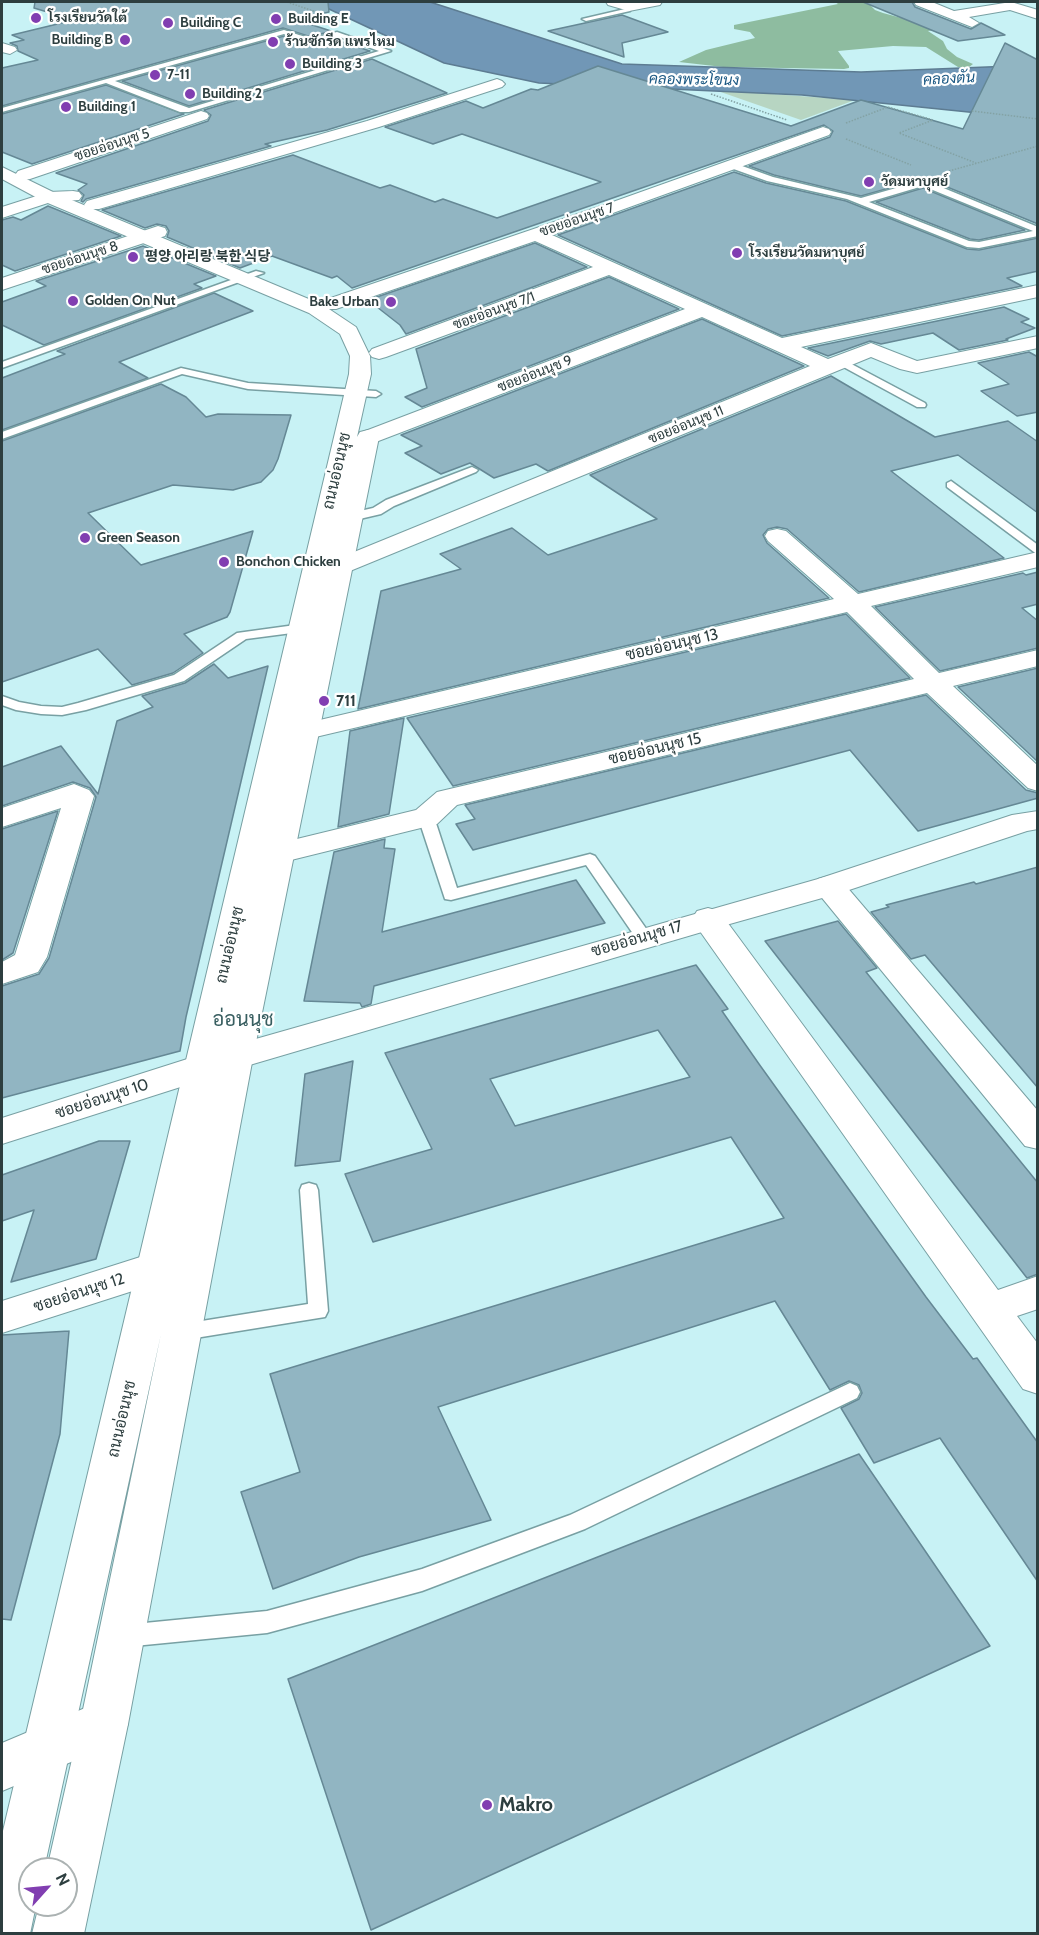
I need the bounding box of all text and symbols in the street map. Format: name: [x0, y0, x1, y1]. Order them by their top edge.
place label: โรงเรียนวัดใต้: [48, 10, 127, 26]
marker: โรงเรียนวัดใต้: [29, 11, 43, 25]
place label: Building E: [288, 11, 349, 27]
marker: Building E: [269, 12, 283, 26]
place label: Building C: [180, 15, 241, 31]
marker: Building C: [161, 16, 175, 30]
place label: Building B: [52, 32, 113, 48]
marker: Building B: [118, 33, 132, 47]
place label: ร้านซักรีด แพรไหม: [285, 34, 395, 50]
marker: ร้านซักรีด แพรไหม: [266, 35, 280, 49]
place label: Building 3: [302, 56, 362, 72]
marker: Building 3: [283, 57, 297, 71]
place label: 7-11: [167, 67, 190, 83]
marker: 7-11: [148, 68, 162, 82]
water label: คลองตัน: [923, 69, 975, 89]
water label: คลองพระโขนง: [649, 70, 739, 90]
place label: Building 2: [202, 86, 262, 102]
marker: Building 2: [183, 87, 197, 101]
place label: Building 1: [78, 99, 136, 115]
marker: Building 1: [59, 100, 73, 114]
street label: ซอยอ่อนนุช 5: [72, 125, 152, 165]
place label: วัดมหาบุศย์: [881, 174, 948, 190]
marker: วัดมหาบุศย์: [862, 175, 876, 189]
street label: ซอยอ่อนนุช 7: [537, 199, 617, 241]
street label: ซอยอ่อนนุช 8: [40, 238, 120, 278]
place label: โรงเรียนวัดมหาบุศย์: [749, 245, 864, 261]
marker: โรงเรียนวัดมหาบุศย์: [730, 246, 744, 260]
place label: 평양 아리랑 북한 식당: [145, 249, 270, 265]
marker: 평양 아리랑 북한 식당: [126, 250, 140, 264]
street label: ซอยอ่อนนุช 7/1: [451, 288, 537, 334]
place label: Golden On Nut: [85, 293, 176, 309]
marker: Golden On Nut: [66, 294, 80, 308]
place label: Bake Urban: [309, 294, 379, 310]
marker: Bake Urban: [384, 295, 398, 309]
street label: ซอยอ่อนนุช 9: [495, 352, 575, 396]
street label: ซอยอ่อนนุช 11: [646, 402, 726, 448]
street label: ถนนอ่อนนุช: [319, 431, 355, 511]
place label: Green Season: [97, 530, 180, 546]
marker: Green Season: [78, 531, 92, 545]
place label: Bonchon Chicken: [236, 554, 341, 570]
marker: Bonchon Chicken: [217, 555, 231, 569]
street label: ซอยอ่อนนุช 13: [624, 625, 720, 665]
place label: 711: [336, 691, 356, 711]
marker: 711: [317, 694, 331, 708]
street label: ซอยอ่อนนุช 15: [607, 729, 703, 769]
street label: ถนนอ่อนนุช: [212, 905, 248, 985]
street label: ซอยอ่อนนุช 17: [589, 917, 685, 961]
district label: อ่อนนุช: [212, 1008, 274, 1032]
street label: ซอยอ่อนนุช 10: [53, 1075, 151, 1123]
street label: ซอยอ่อนนุช 12: [31, 1269, 127, 1317]
street label: ถนนอ่อนนุช: [104, 1379, 140, 1459]
place label: Makro: [499, 1793, 553, 1817]
marker: Makro: [480, 1798, 494, 1812]
north arrow: [18, 1857, 78, 1917]
text: N: [52, 1870, 74, 1889]

